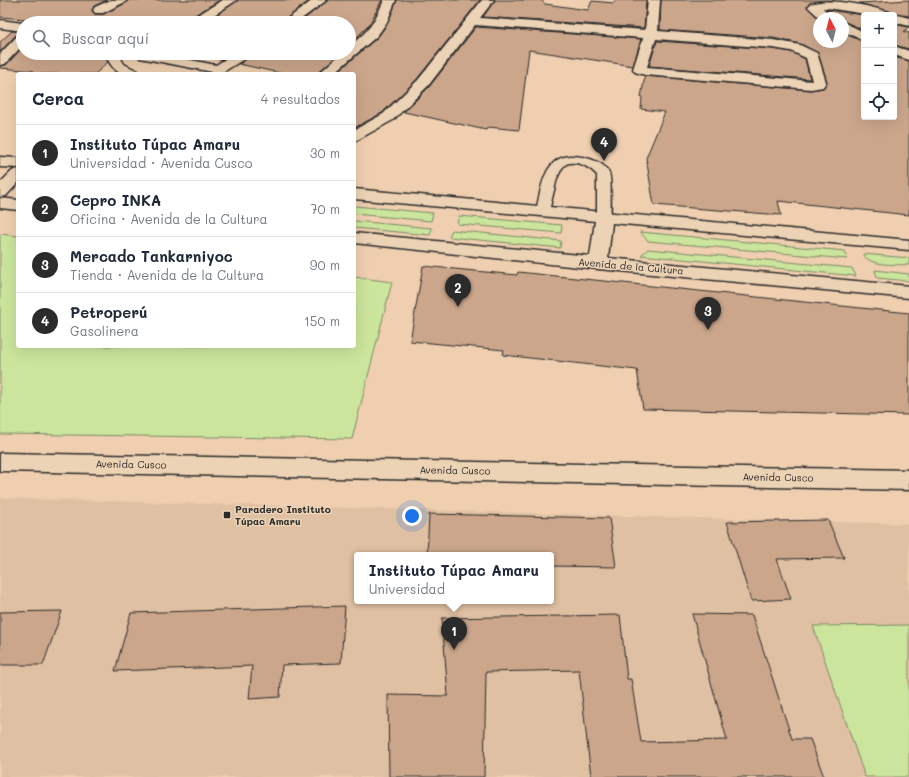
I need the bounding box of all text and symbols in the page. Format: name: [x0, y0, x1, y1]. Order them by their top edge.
north arrow: [813, 12, 849, 48]
map controls: [861, 12, 897, 120]
button: +: [861, 12, 897, 48]
search box: [16, 16, 356, 60]
icon: search: [30, 27, 52, 49]
text: Buscar aquí: [62, 28, 149, 48]
button: −: [861, 48, 897, 84]
button: locate: [861, 84, 897, 120]
text: Cerca: [32, 87, 84, 109]
text: 4 resultados: [261, 90, 340, 107]
pin: 4: [591, 128, 617, 161]
text: Instituto Túpac Amaru: [70, 134, 240, 154]
text: 1: [42, 144, 48, 161]
text: 30 m: [310, 144, 340, 161]
text: Universidad · Avenida Cusco: [70, 154, 253, 171]
text: Cepro INKA: [70, 190, 161, 210]
text: 2: [41, 200, 49, 217]
text: 70 m: [310, 200, 340, 217]
text: Oficina · Avenida de la Cultura: [70, 210, 268, 227]
text: Mercado Tankarniyoc: [70, 246, 233, 266]
street label: Avenida de la Cultura: [578, 254, 684, 278]
text: 3: [41, 256, 49, 273]
text: 90 m: [310, 256, 340, 273]
text: Tienda · Avenida de la Cultura: [70, 266, 264, 283]
pin: 2: [445, 274, 471, 307]
pin: 3: [695, 297, 721, 330]
text: Petroperú: [70, 302, 148, 322]
text: 4: [41, 312, 49, 329]
text: 150 m: [304, 312, 340, 329]
text: Gasolinera: [70, 322, 139, 339]
street label: Avenida Cusco: [95, 456, 167, 472]
street label: Avenida Cusco: [419, 462, 491, 478]
street label: Avenida Cusco: [742, 469, 814, 485]
place label: Paradero Instituto Túpac Amaru: [235, 502, 331, 528]
your location: [402, 506, 422, 526]
marker: Paradero Instituto Túpac Amaru: [222, 510, 232, 520]
popup: [354, 552, 554, 604]
text: Instituto Túpac Amaru: [369, 560, 539, 580]
text: Universidad: [369, 580, 445, 597]
pin: 1: [441, 617, 467, 650]

